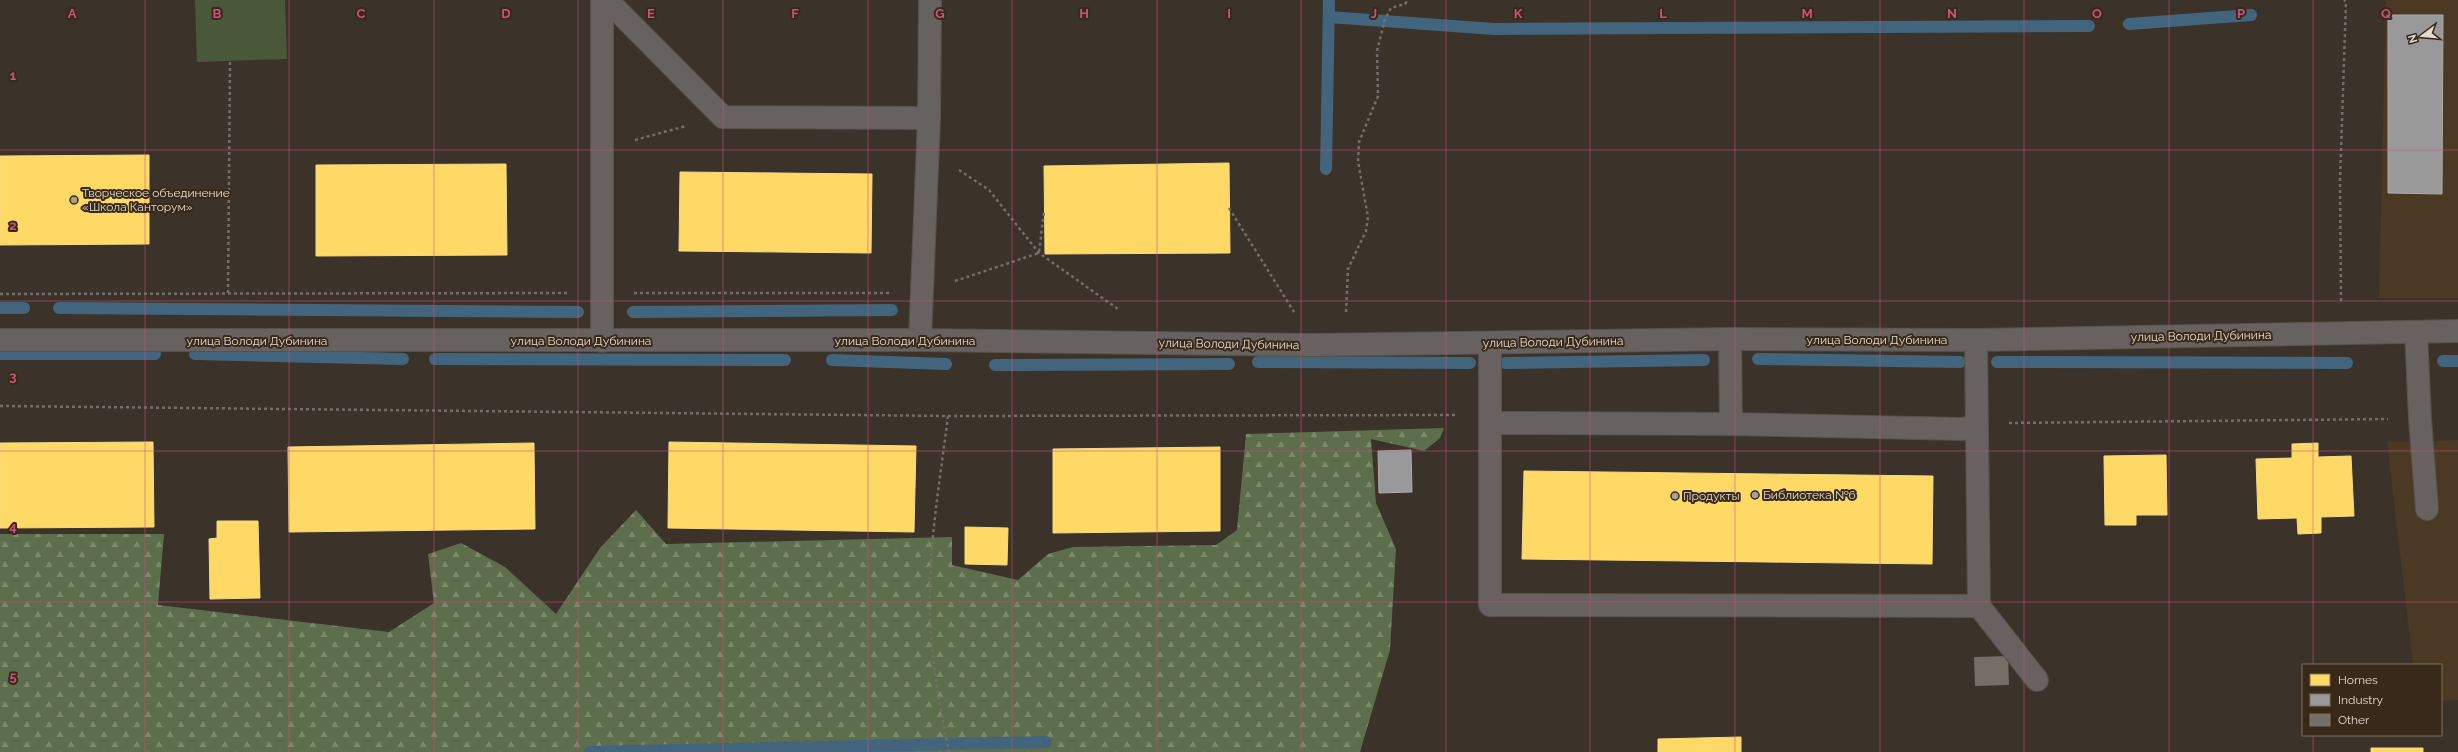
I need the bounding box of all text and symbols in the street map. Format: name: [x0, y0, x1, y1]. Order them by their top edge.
text: A: [68, 6, 77, 21]
text: B: [213, 6, 222, 21]
text: C: [357, 6, 366, 21]
text: D: [501, 6, 511, 21]
text: E: [647, 6, 655, 21]
text: F: [791, 6, 799, 21]
text: G: [935, 6, 945, 21]
text: H: [1079, 6, 1089, 21]
text: I: [1227, 6, 1231, 21]
text: J: [1371, 6, 1377, 21]
text: K: [1514, 6, 1523, 21]
text: L: [1659, 6, 1667, 21]
text: M: [1801, 6, 1813, 21]
text: N: [1947, 6, 1957, 21]
text: O: [2092, 6, 2102, 21]
text: P: [2237, 6, 2245, 21]
text: Q: [2381, 6, 2391, 21]
north arrow: [2402, 16, 2442, 56]
text: N: [2405, 33, 2420, 44]
text: 1: [10, 68, 17, 83]
place label: Творческое объединение «Школа Канторум»: [82, 186, 230, 214]
marker: Творческое объединение «Школа Канторум»: [69, 195, 79, 205]
text: 2: [9, 218, 17, 233]
street label: улица Володи Дубинина: [2130, 328, 2272, 344]
street label: улица Володи Дубинина: [1807, 333, 1947, 347]
street label: улица Володи Дубинина: [187, 334, 327, 348]
street label: улица Володи Дубинина: [511, 334, 651, 348]
street label: улица Володи Дубинина: [835, 334, 975, 348]
street label: улица Володи Дубинина: [1482, 334, 1624, 350]
street label: улица Володи Дубинина: [1158, 336, 1300, 352]
text: 3: [9, 369, 17, 384]
place label: Библиотека №6: [1763, 488, 1856, 502]
place label: Продукты: [1683, 489, 1740, 503]
marker: Библиотека №6: [1750, 490, 1760, 500]
marker: Продукты: [1670, 491, 1680, 501]
text: 4: [9, 519, 17, 534]
legend: [2302, 664, 2442, 736]
text: 5: [9, 669, 17, 684]
text: Homes: [2338, 673, 2378, 687]
text: Industry: [2338, 693, 2384, 707]
text: Other: [2338, 713, 2370, 727]

